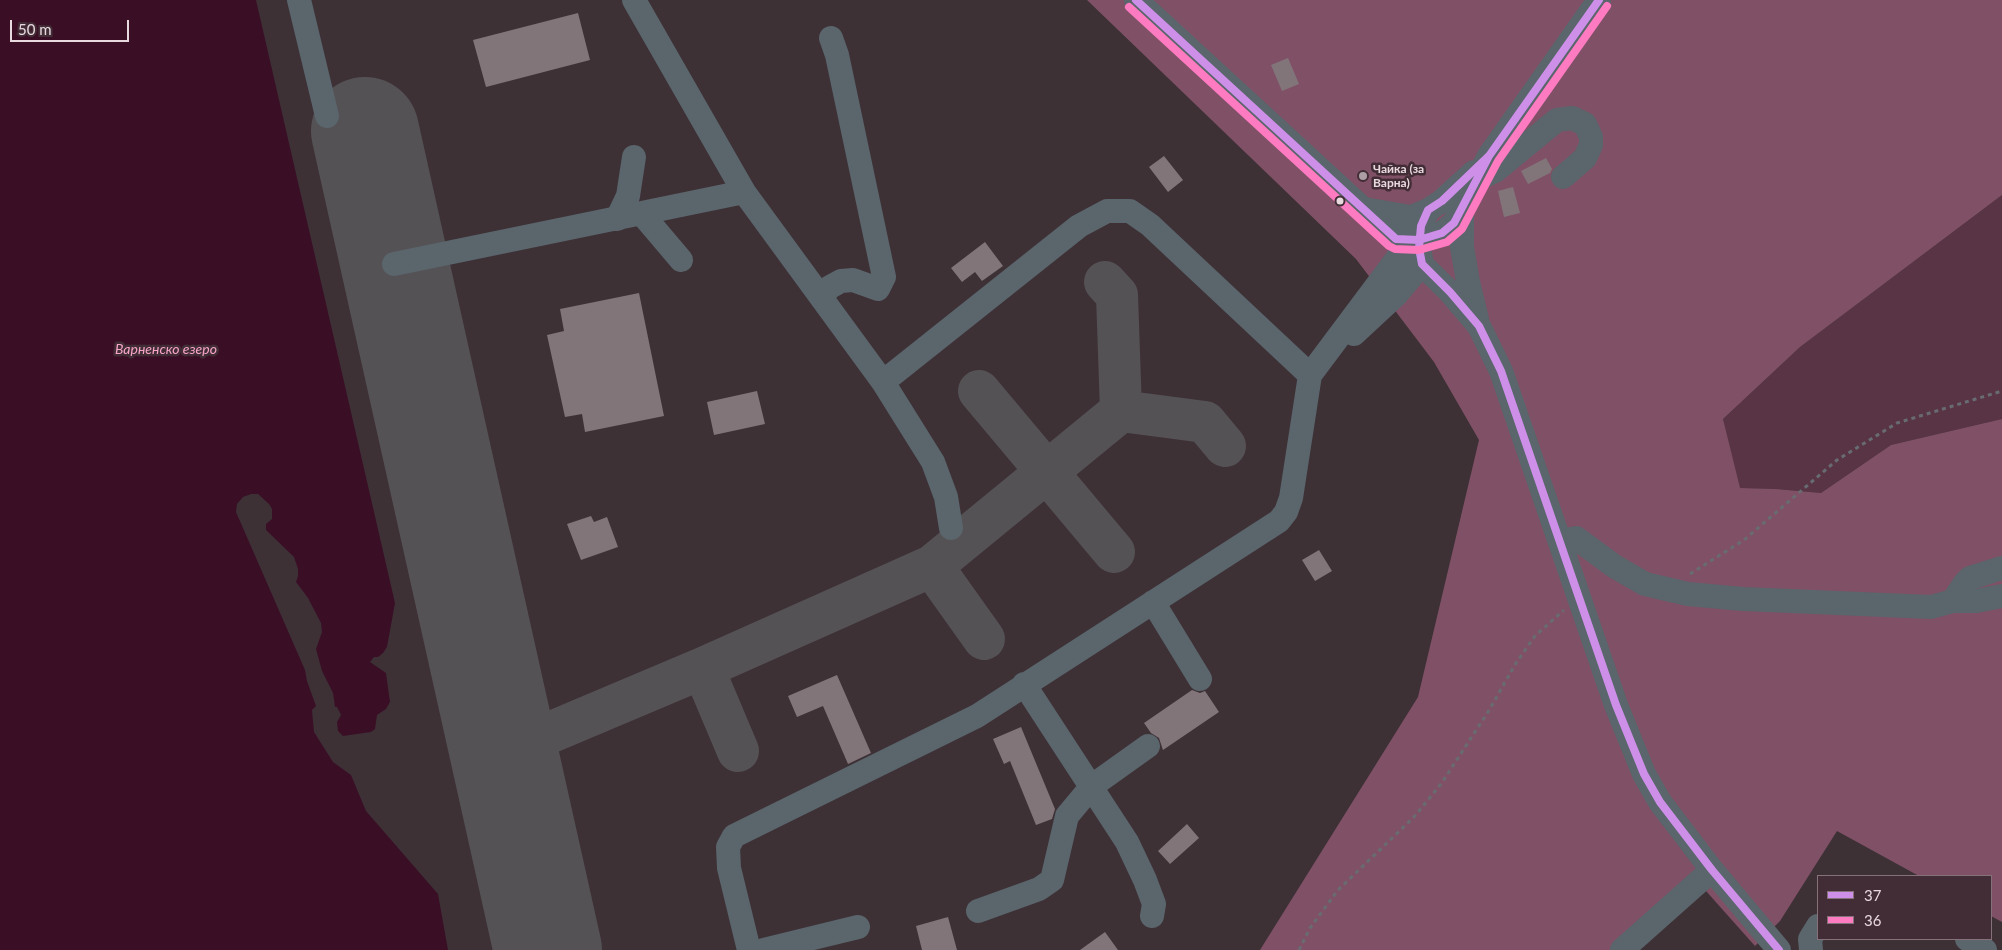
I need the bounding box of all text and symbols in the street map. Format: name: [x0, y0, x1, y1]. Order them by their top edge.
scale bar: [12, 10, 131, 42]
text: 50 m: [18, 20, 52, 38]
place label: Чайка (за Варна): [1373, 162, 1424, 190]
marker: Чайка (за Варна): [1357, 170, 1369, 182]
unlabelled marker: [1335, 196, 1345, 206]
water label: Варненско езеро: [115, 341, 217, 357]
legend: [1817, 875, 1992, 940]
text: 37: [1864, 886, 1881, 904]
text: 36: [1864, 911, 1881, 929]

